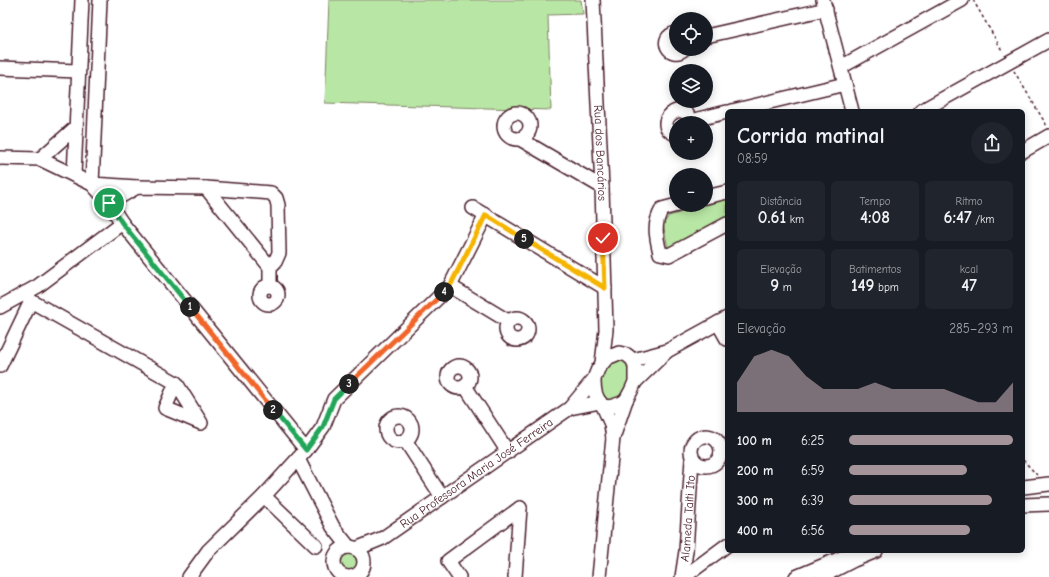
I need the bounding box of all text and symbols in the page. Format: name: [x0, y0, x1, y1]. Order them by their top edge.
map controls: [669, 12, 713, 212]
button: locate: [669, 12, 713, 56]
button: layers: [669, 64, 713, 108]
street label: Rua dos Bancários: [591, 104, 609, 201]
button: +: [669, 116, 713, 160]
button: share: [971, 122, 1013, 164]
text: Corrida matinal: [737, 123, 885, 149]
text: 08:59: [737, 151, 768, 166]
button: −: [669, 168, 713, 212]
pin: [92, 186, 126, 220]
icon: arrive: [98, 192, 120, 214]
text: Distância: [760, 195, 802, 208]
text: Tempo: [859, 195, 891, 208]
text: Ritmo: [955, 195, 983, 208]
text: 0.61: [758, 208, 786, 227]
text: 4:08: [860, 208, 890, 227]
text: 6:47: [944, 208, 972, 227]
text: km: [786, 213, 804, 226]
text: /km: [972, 213, 994, 226]
pin: [586, 221, 620, 255]
icon: check: [592, 227, 614, 249]
pin: 5: [514, 229, 534, 249]
text: 5: [521, 232, 527, 245]
text: Elevação: [760, 263, 802, 276]
text: Batimentos: [849, 263, 901, 276]
text: kcal: [960, 263, 978, 276]
text: 9: [770, 276, 779, 295]
text: 149: [851, 276, 874, 295]
text: 47: [961, 276, 977, 295]
text: m: [779, 281, 792, 294]
text: bpm: [874, 281, 899, 294]
pin: 4: [434, 282, 454, 302]
text: 4: [441, 285, 447, 298]
pin: 1: [180, 297, 200, 317]
text: 1: [188, 300, 192, 313]
text: Elevação: [737, 321, 786, 336]
text: 285–293 m: [949, 321, 1013, 336]
pin: 3: [339, 374, 359, 394]
text: 3: [346, 377, 352, 390]
pin: 2: [263, 400, 283, 420]
text: 2: [270, 403, 276, 416]
street label: Rua Professora Maria José Ferreira: [397, 415, 556, 531]
text: 100 m: [737, 433, 772, 448]
text: 6:25: [801, 433, 824, 448]
text: 200 m: [737, 463, 773, 478]
text: 6:59: [801, 463, 824, 478]
street label: Alameda Taiti Ito: [677, 475, 698, 563]
text: 300 m: [737, 493, 773, 508]
text: 6:39: [801, 493, 824, 508]
text: 400 m: [737, 523, 773, 538]
text: 6:56: [801, 523, 825, 538]

